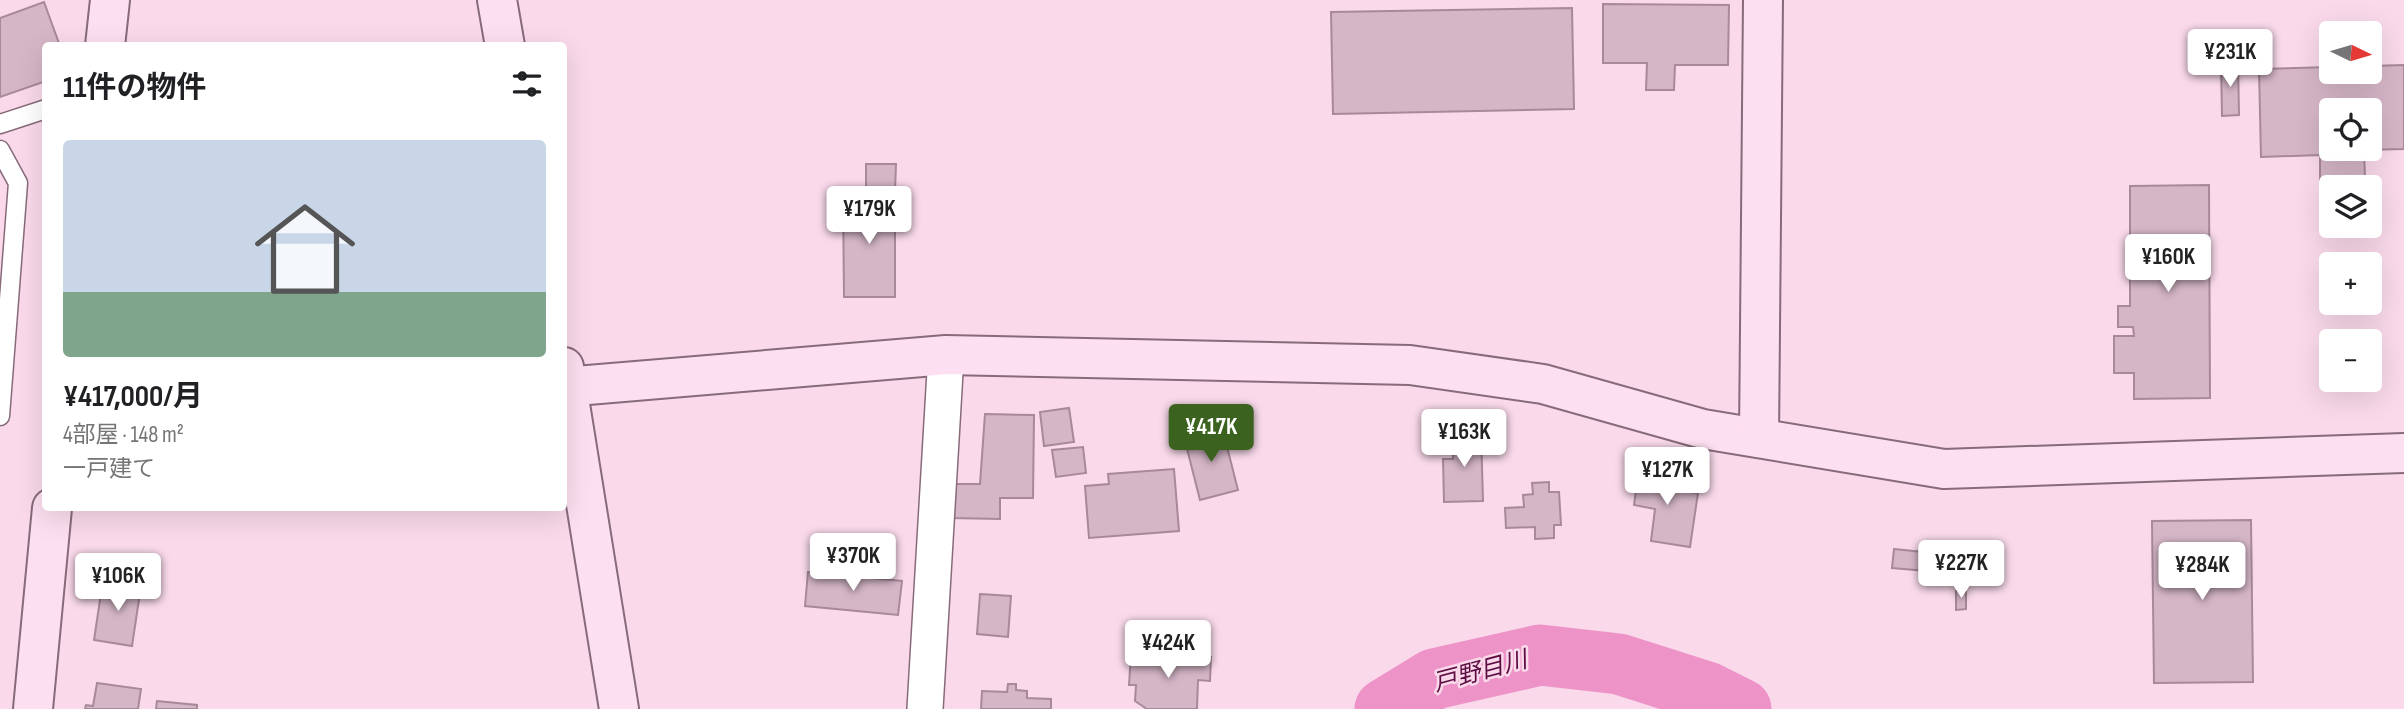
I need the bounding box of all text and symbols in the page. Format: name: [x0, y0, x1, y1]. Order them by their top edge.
north arrow: [2319, 21, 2382, 84]
map controls: [2319, 21, 2382, 392]
pin: ¥231K: [2181, 29, 2279, 89]
text: ¥231K: [2204, 38, 2256, 66]
icon: filters: [508, 65, 546, 103]
text: 11件の物件: [63, 70, 207, 106]
button: locate: [2319, 98, 2382, 161]
button: layers: [2319, 175, 2382, 238]
icon: home: [242, 186, 368, 312]
pin: ¥179K: [820, 187, 918, 246]
text: ¥179K: [843, 195, 895, 223]
pin: ¥160K: [2119, 234, 2217, 294]
text: ¥160K: [2141, 243, 2195, 271]
button: +: [2319, 252, 2382, 315]
button: −: [2319, 329, 2382, 392]
text: ¥417,000/月: [63, 379, 203, 415]
pin: ¥417K: [1162, 405, 1260, 464]
pin: ¥163K: [1415, 410, 1513, 469]
text: ¥417K: [1185, 413, 1237, 441]
text: ¥163K: [1437, 418, 1491, 446]
text: 4部屋 · 148 m²: [63, 421, 184, 449]
pin: ¥127K: [1618, 448, 1716, 507]
text: 一戸建て: [63, 455, 155, 483]
text: ¥127K: [1641, 456, 1693, 484]
pin: ¥370K: [804, 534, 902, 593]
pin: ¥227K: [1912, 540, 2010, 600]
text: ¥370K: [826, 542, 880, 570]
pin: ¥284K: [2153, 542, 2251, 602]
text: ¥227K: [1934, 549, 1988, 577]
text: ¥284K: [2174, 551, 2230, 579]
pin: ¥106K: [69, 554, 167, 613]
text: ¥106K: [91, 562, 145, 590]
pin: ¥424K: [1119, 620, 1217, 680]
text: ¥424K: [1141, 629, 1195, 657]
water label: 戸野目川: [1430, 644, 1533, 698]

